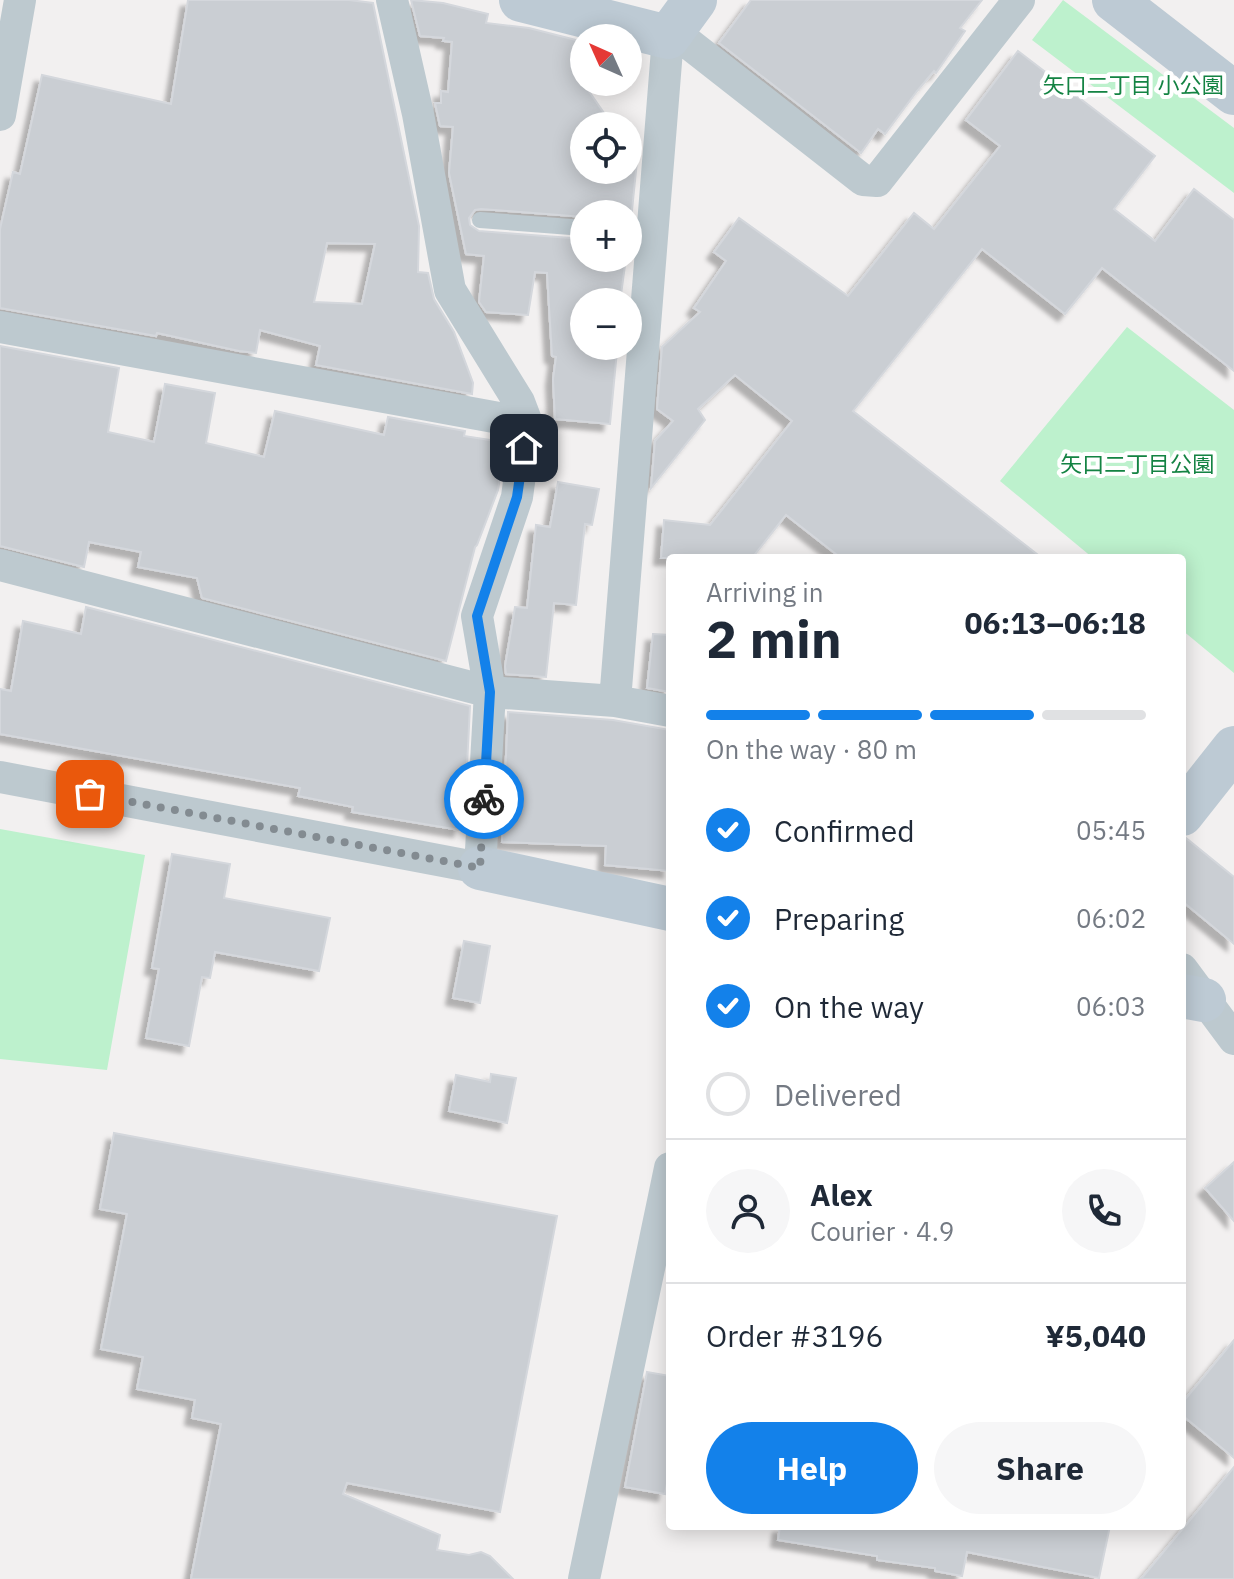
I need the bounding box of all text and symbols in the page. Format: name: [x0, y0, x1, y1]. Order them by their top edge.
north arrow: [570, 24, 642, 96]
map controls: [570, 24, 642, 360]
park label: 矢口二丁目 小公園: [1042, 70, 1224, 99]
button: locate: [570, 112, 642, 184]
button: +: [570, 200, 642, 272]
button: −: [570, 288, 642, 360]
pin: [490, 414, 558, 482]
icon: home: [502, 426, 546, 470]
park label: 矢口二丁目公園: [1060, 449, 1214, 478]
text: Arriving in: [706, 575, 823, 609]
text: 06:13–06:18: [965, 603, 1146, 642]
text: 2 min: [706, 605, 842, 672]
text: On the way · 80 m: [706, 732, 917, 766]
courier: [444, 759, 524, 839]
pin: [56, 760, 124, 828]
icon: bag: [68, 772, 112, 816]
icon: bike: [462, 777, 506, 821]
icon: check: [706, 808, 750, 852]
text: Confirmed: [774, 811, 915, 850]
text: 05:45: [1076, 813, 1146, 847]
icon: check: [706, 896, 750, 940]
text: Preparing: [774, 899, 904, 938]
text: 06:02: [1076, 901, 1146, 935]
icon: check: [706, 984, 750, 1028]
text: On the way: [774, 987, 924, 1026]
text: 06:03: [1076, 989, 1146, 1023]
text: Delivered: [774, 1075, 902, 1114]
button: person: [706, 1169, 790, 1253]
button: phone: [1062, 1169, 1146, 1253]
text: Alex: [810, 1175, 873, 1214]
text: Courier · 4.9: [810, 1214, 954, 1248]
text: Order #3196: [706, 1316, 883, 1355]
text: ¥5,040: [1045, 1316, 1146, 1355]
button: Help: [706, 1422, 918, 1514]
button: Share: [934, 1422, 1146, 1514]

